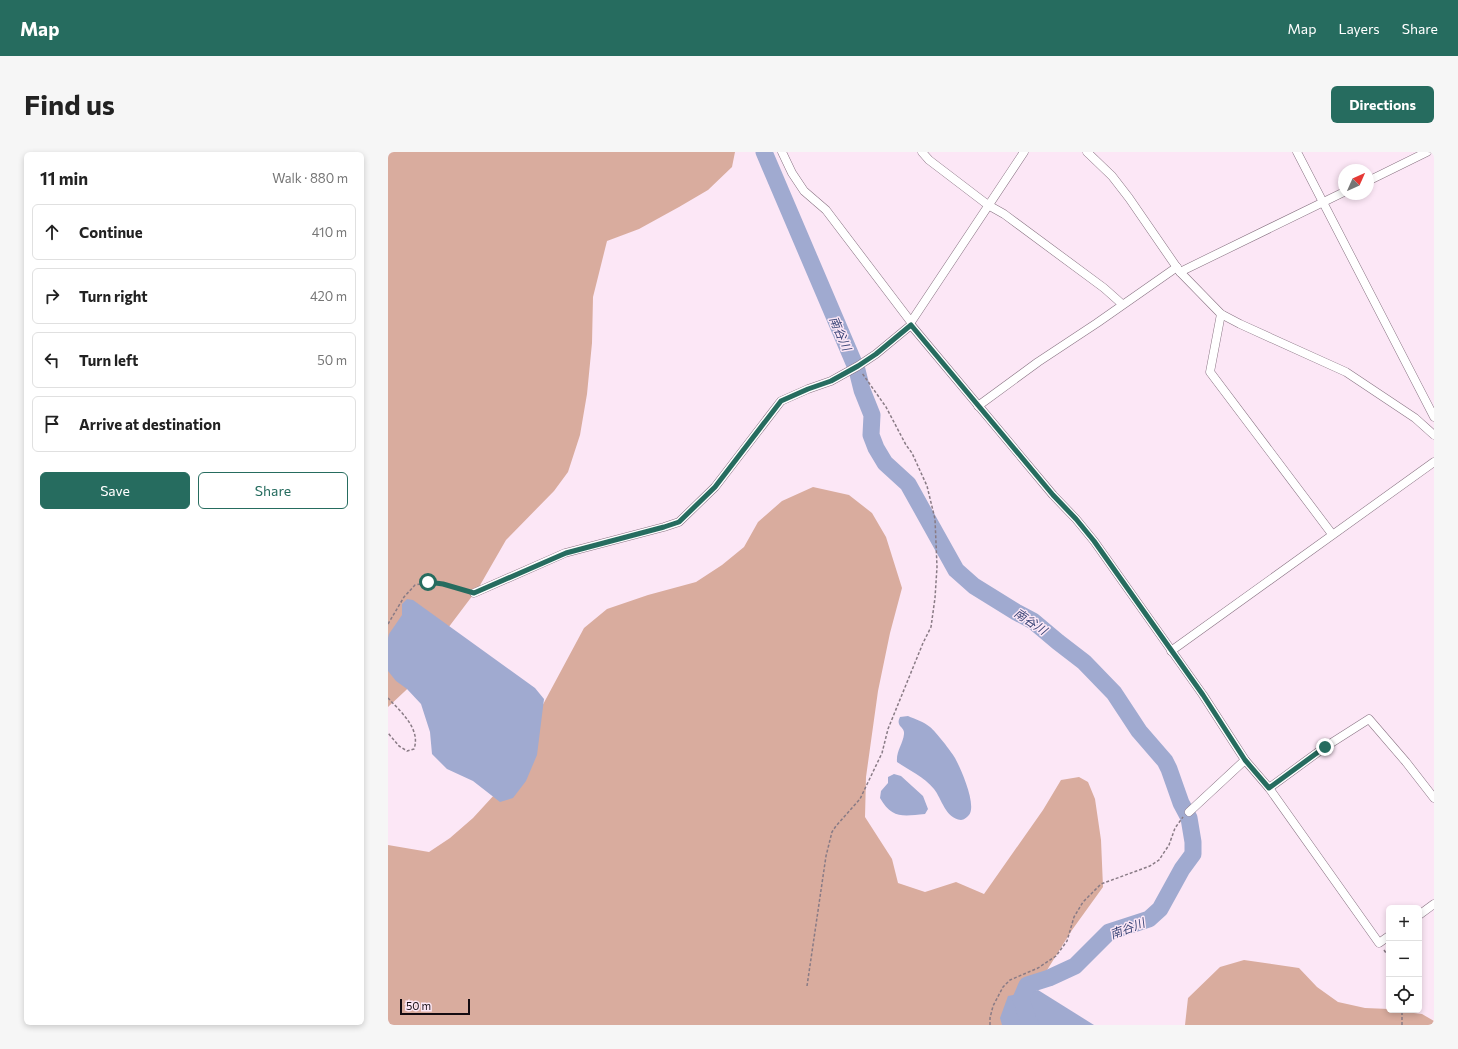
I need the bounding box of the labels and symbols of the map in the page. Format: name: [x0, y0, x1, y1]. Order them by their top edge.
north arrow: [1338, 164, 1374, 200]
water label: 南谷川: [828, 314, 855, 354]
route start: [419, 573, 437, 591]
water label: 南谷川: [1012, 605, 1051, 638]
route end: [1316, 738, 1334, 756]
water label: 南谷川: [1108, 914, 1148, 941]
scale bar: [400, 997, 470, 1016]

